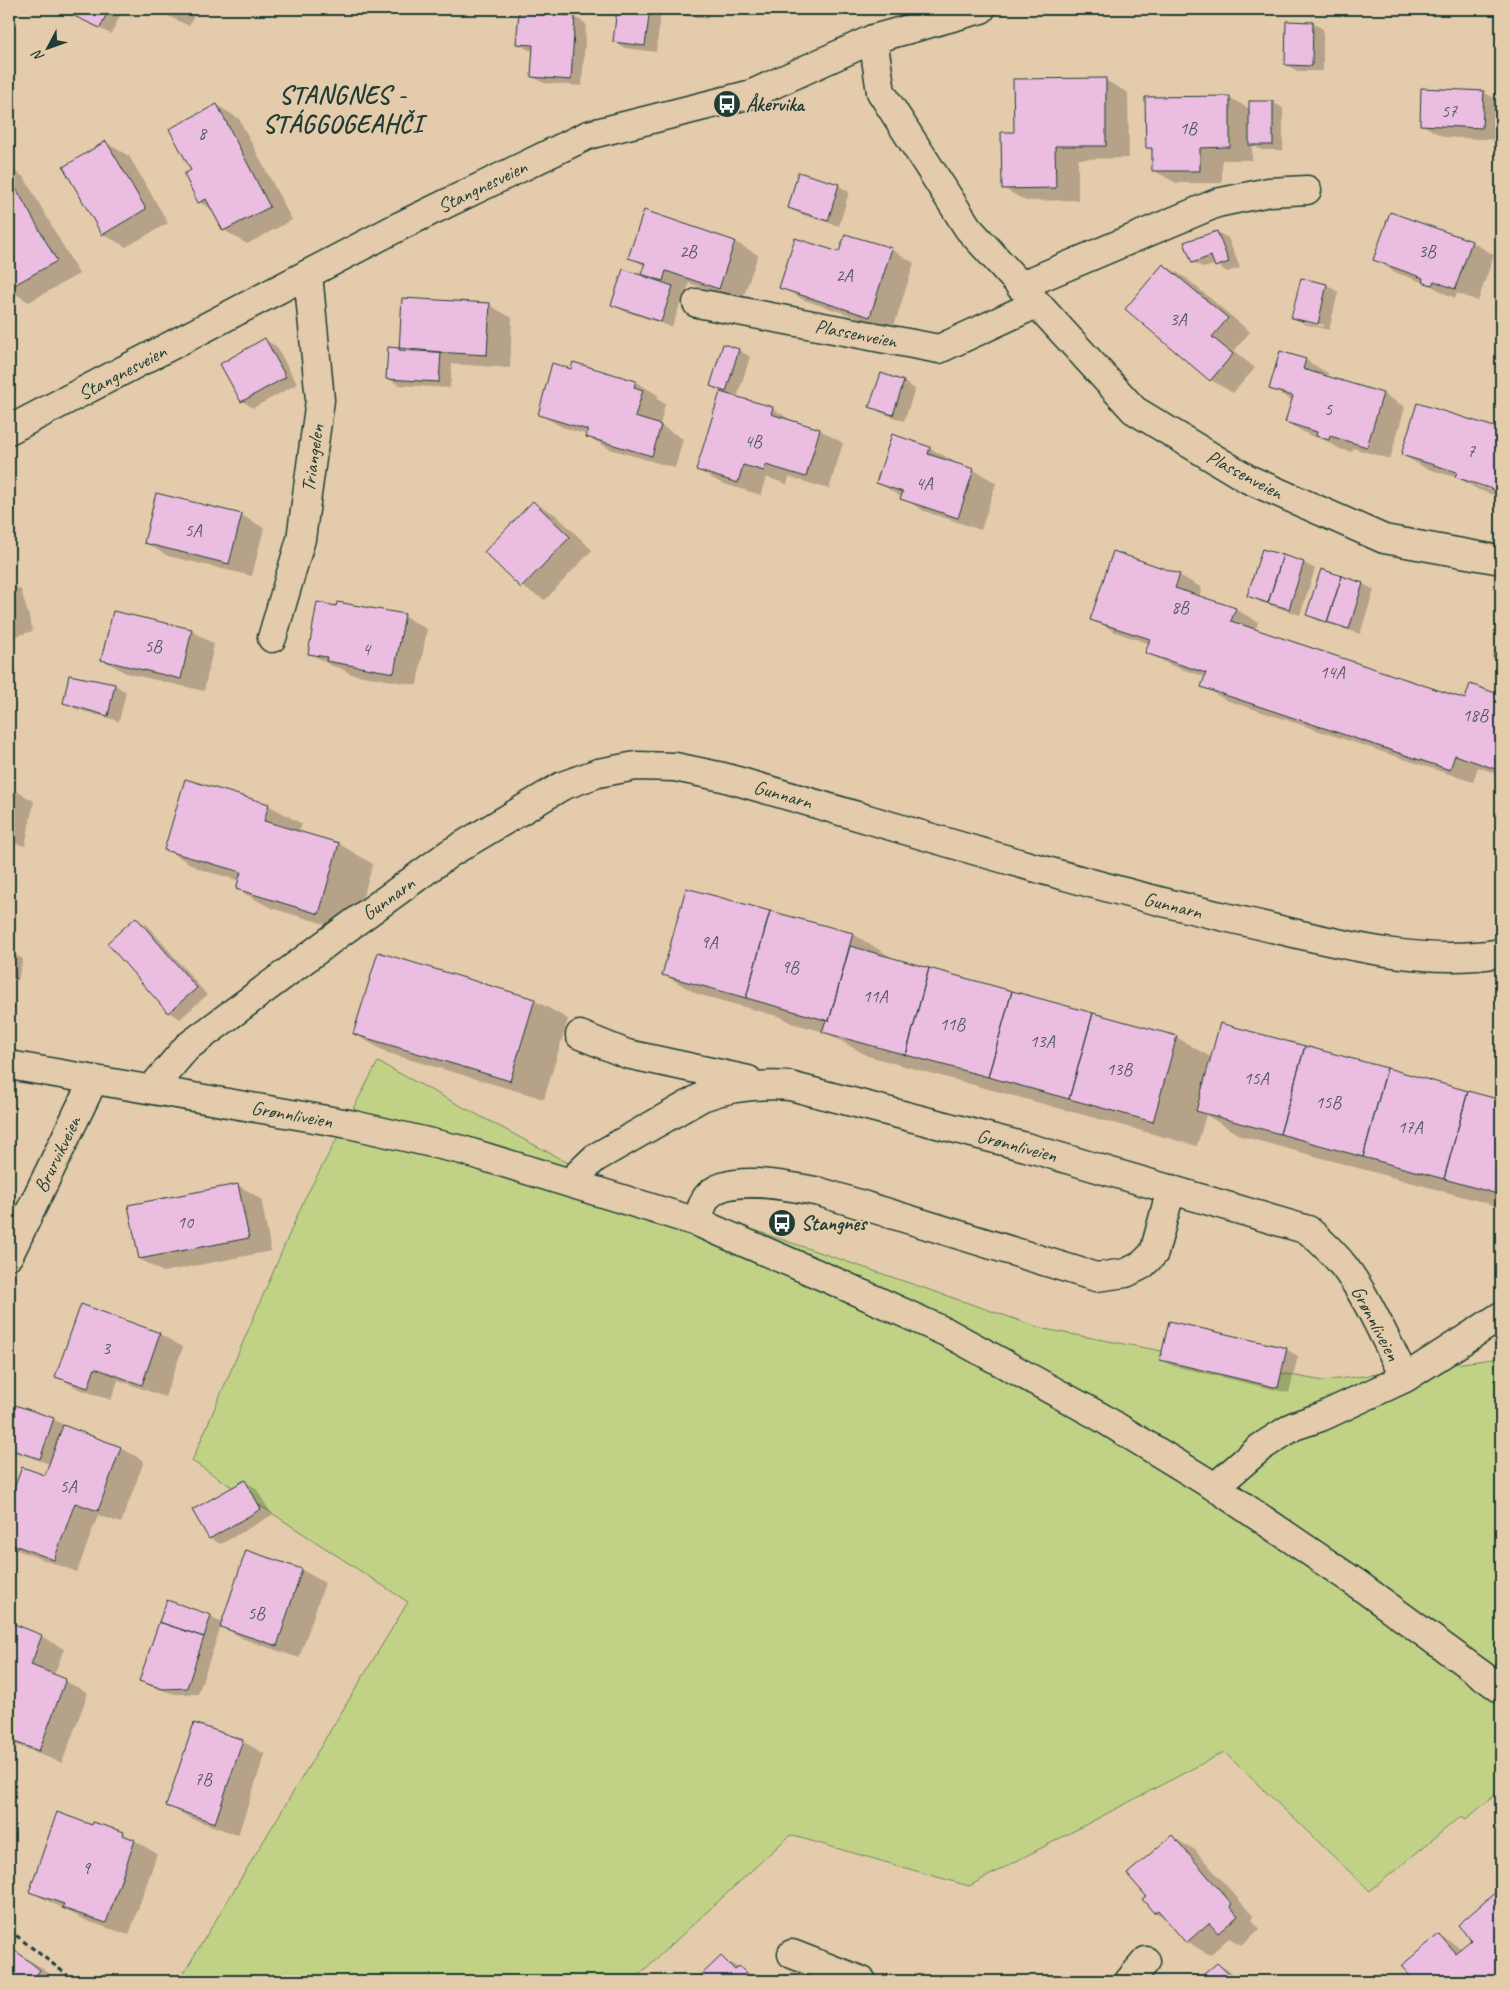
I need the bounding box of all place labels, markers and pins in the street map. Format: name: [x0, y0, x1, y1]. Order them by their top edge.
bus stop icon: Åkervika: [712, 89, 742, 119]
place label: Åkervika: [746, 92, 806, 117]
bus stop icon: Stangnes: [767, 1208, 797, 1238]
place label: Stangnes: [801, 1211, 868, 1236]

